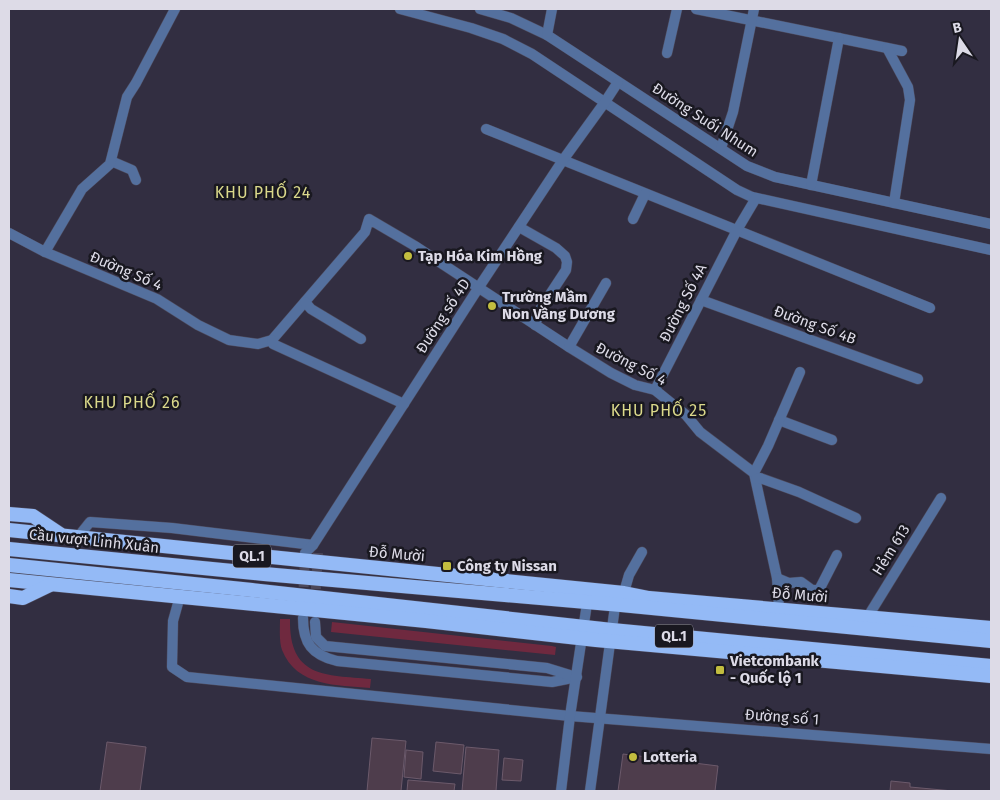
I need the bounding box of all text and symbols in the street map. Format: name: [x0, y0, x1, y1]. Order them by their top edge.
north arrow: [935, 15, 985, 65]
text: B: [951, 18, 964, 37]
street label: Đường Suối Nhum: [649, 79, 761, 161]
district label: KHU PHỐ 24: [215, 180, 311, 202]
place label: Tạp Hóa Kim Hồng: [418, 246, 543, 265]
street label: Đường Số 4: [87, 248, 165, 294]
marker: Tạp Hóa Kim Hồng: [402, 250, 414, 262]
street label: Đường Số 4A: [656, 260, 711, 345]
street label: Đường số 4D: [412, 275, 474, 357]
place label: Trường Mầm Non Vầng Dương: [502, 287, 616, 323]
marker: Trường Mầm Non Vầng Dương: [486, 300, 498, 312]
street label: Đường Số 4B: [771, 302, 859, 348]
street label: Đường Số 4: [593, 339, 669, 389]
district label: KHU PHỐ 26: [83, 390, 181, 412]
district label: KHU PHỐ 25: [611, 398, 707, 420]
street label: Hẻm 613: [868, 521, 914, 579]
street label: Cầu vượt Linh Xuân: [28, 525, 160, 557]
street label: Đỗ Mười: [368, 543, 426, 565]
road number: QL.1: [233, 544, 271, 568]
place label: Công ty Nissan: [457, 557, 557, 575]
marker: Công ty Nissan: [441, 560, 453, 572]
street label: Đỗ Mười: [771, 584, 829, 606]
road number: QL.1: [655, 624, 693, 648]
place label: Vietcombank - Quốc lộ 1: [729, 652, 820, 687]
marker: Vietcombank - Quốc lộ 1: [714, 664, 726, 676]
street label: Đường số 1: [744, 705, 820, 729]
place label: Lotteria: [643, 748, 697, 766]
marker: Lotteria: [627, 751, 639, 763]

